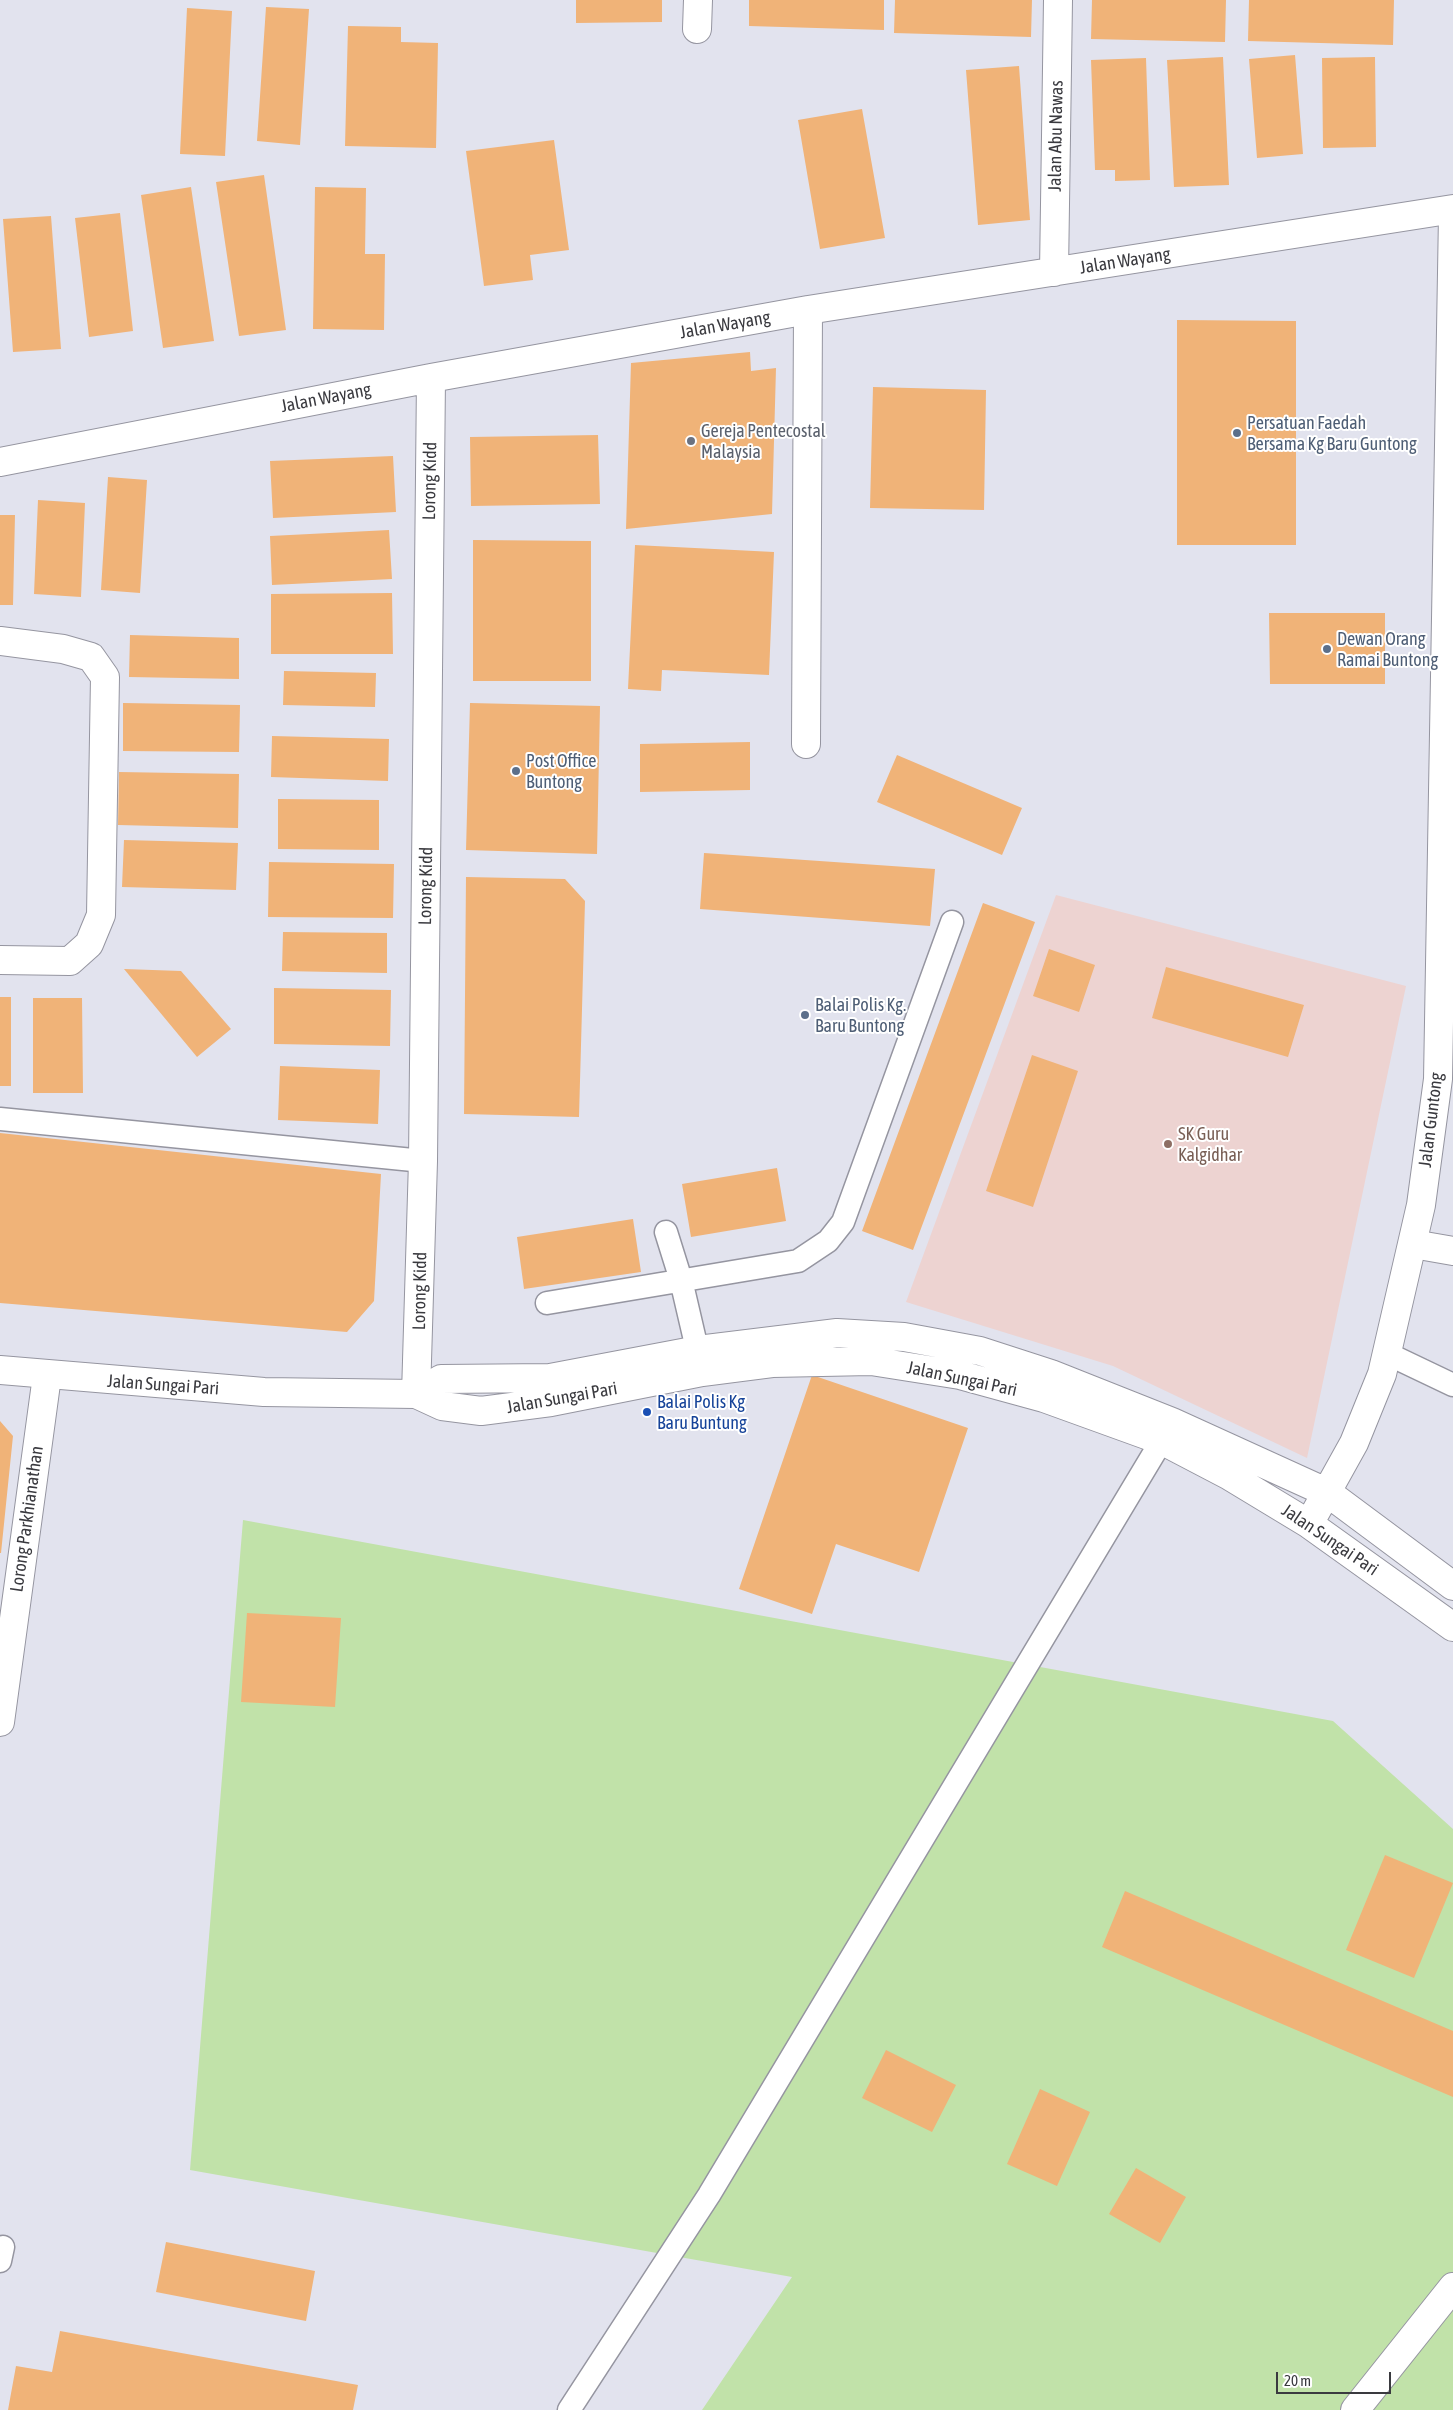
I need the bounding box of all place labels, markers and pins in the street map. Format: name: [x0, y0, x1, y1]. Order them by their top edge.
place label: Persatuan Faedah Bersama Kg Baru Guntong: [1247, 412, 1417, 454]
place label: Gereja Pentecostal Malaysia: [701, 420, 826, 462]
marker: Persatuan Faedah Bersama Kg Baru Guntong: [1231, 427, 1243, 439]
marker: Gereja Pentecostal Malaysia: [685, 435, 697, 447]
place label: Dewan Orang Ramai Buntong: [1337, 628, 1438, 670]
marker: Dewan Orang Ramai Buntong: [1321, 643, 1333, 655]
place label: Post Office Buntong: [526, 750, 596, 792]
marker: Post Office Buntong: [510, 765, 522, 777]
place label: Balai Polis Kg. Baru Buntong: [815, 994, 906, 1036]
marker: Balai Polis Kg. Baru Buntong: [799, 1009, 811, 1021]
place label: SK Guru Kalgidhar: [1178, 1123, 1242, 1166]
marker: SK Guru Kalgidhar: [1162, 1138, 1174, 1150]
place label: Balai Polis Kg Baru Buntung: [657, 1391, 747, 1434]
marker: Balai Polis Kg Baru Buntung: [641, 1406, 653, 1418]

